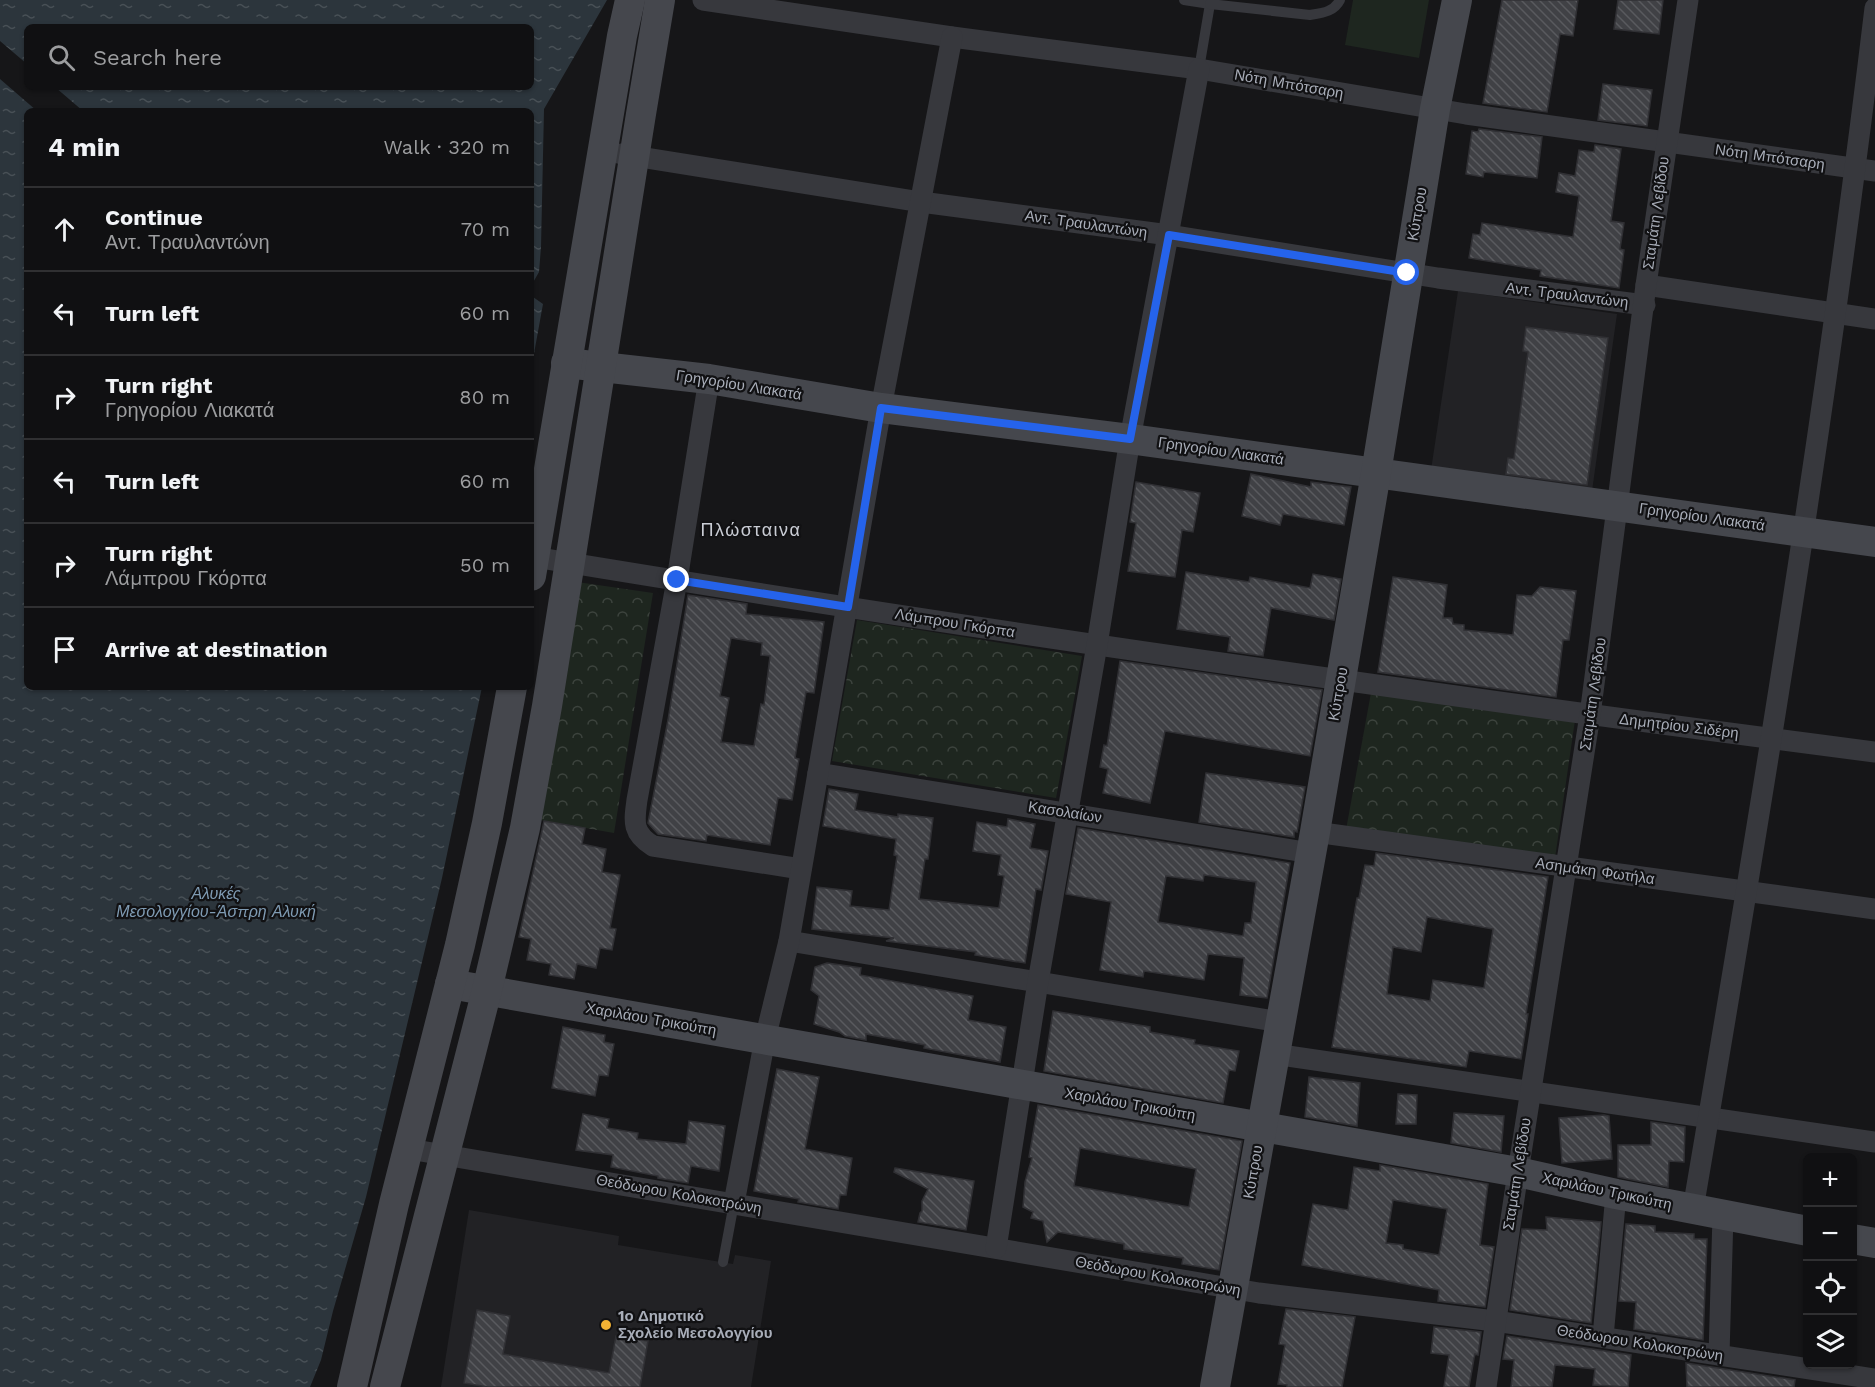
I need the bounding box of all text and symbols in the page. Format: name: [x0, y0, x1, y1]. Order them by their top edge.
search box: [24, 24, 534, 90]
icon: search: [45, 41, 78, 74]
text: Search here: [93, 45, 222, 70]
street label: Νότη Μπότσαρη: [1233, 66, 1345, 102]
text: 4 min: [48, 132, 120, 162]
text: Walk · 320 m: [383, 135, 510, 159]
street label: Νότη Μπότσαρη: [1714, 140, 1826, 174]
street label: Σταμάτη Λεβίδου: [1639, 155, 1673, 271]
street label: Κύπρου: [1403, 186, 1431, 242]
text: Continue: [105, 205, 203, 230]
street label: Αντ. Τραυλαντώνη: [1024, 206, 1148, 242]
icon: ahead: [48, 213, 81, 246]
text: 70 m: [461, 217, 510, 241]
text: Αντ. Τραυλαντώνη: [105, 230, 270, 254]
route start: [1393, 259, 1419, 285]
street label: Αντ. Τραυλαντώνη: [1505, 279, 1629, 311]
icon: left: [48, 297, 81, 330]
text: Turn left: [105, 301, 199, 326]
text: 60 m: [460, 301, 510, 325]
street label: Γρηγορίου Λιακατά: [675, 366, 803, 404]
text: Turn right: [105, 373, 212, 398]
icon: right: [48, 381, 81, 414]
text: 80 m: [459, 385, 510, 409]
text: Γρηγορίου Λιακατά: [105, 398, 274, 422]
street label: Γρηγορίου Λιακατά: [1157, 433, 1285, 469]
icon: left: [48, 465, 81, 498]
text: Turn left: [105, 469, 199, 494]
text: 60 m: [460, 469, 510, 493]
street label: Γρηγορίου Λιακατά: [1638, 499, 1766, 535]
district label: Πλώσταινα: [700, 519, 802, 540]
text: Turn right: [105, 541, 212, 566]
icon: right: [48, 549, 81, 582]
text: 50 m: [460, 553, 510, 577]
text: Λάμπρου Γκόρπα: [105, 566, 267, 590]
route end: [663, 566, 689, 592]
street label: Λάμπρου Γκόρπα: [894, 605, 1017, 641]
icon: arrive: [48, 633, 81, 666]
street label: Σταμάτη Λεβίδου: [1576, 636, 1610, 752]
text: Arrive at destination: [105, 637, 328, 662]
street label: Κύπρου: [1324, 666, 1352, 722]
street label: Δημητρίου Σιδέρη: [1618, 710, 1740, 742]
street label: Κασολαίων: [1027, 797, 1103, 827]
street label: Ασημάκη Φωτήλα: [1534, 854, 1656, 888]
water label: Αλυκές Μεσολογγίου-Άσπρη Αλυκή: [116, 884, 316, 921]
street label: Χαριλάου Τρικούπη: [584, 999, 718, 1039]
street label: Χαριλάου Τρικούπη: [1063, 1084, 1197, 1124]
street label: Σταμάτη Λεβίδου: [1499, 1116, 1535, 1232]
street label: Κύπρου: [1239, 1144, 1267, 1200]
map controls: [1803, 1153, 1857, 1369]
button: +: [1803, 1153, 1857, 1207]
street label: Χαριλάου Τρικούπη: [1540, 1168, 1674, 1214]
street label: Θεόδωρου Κολοκοτρώνη: [595, 1171, 763, 1217]
button: −: [1803, 1207, 1857, 1261]
street label: Θεόδωρου Κολοκοτρώνη: [1074, 1253, 1242, 1299]
button: locate: [1803, 1261, 1857, 1315]
place label: 1ο Δημοτικό Σχολείο Μεσολογγίου: [618, 1307, 773, 1342]
button: layers: [1803, 1315, 1857, 1369]
marker: 1ο Δημοτικό Σχολείο Μεσολογγίου: [599, 1318, 613, 1332]
street label: Θεόδωρου Κολοκοτρώνη: [1556, 1321, 1724, 1365]

